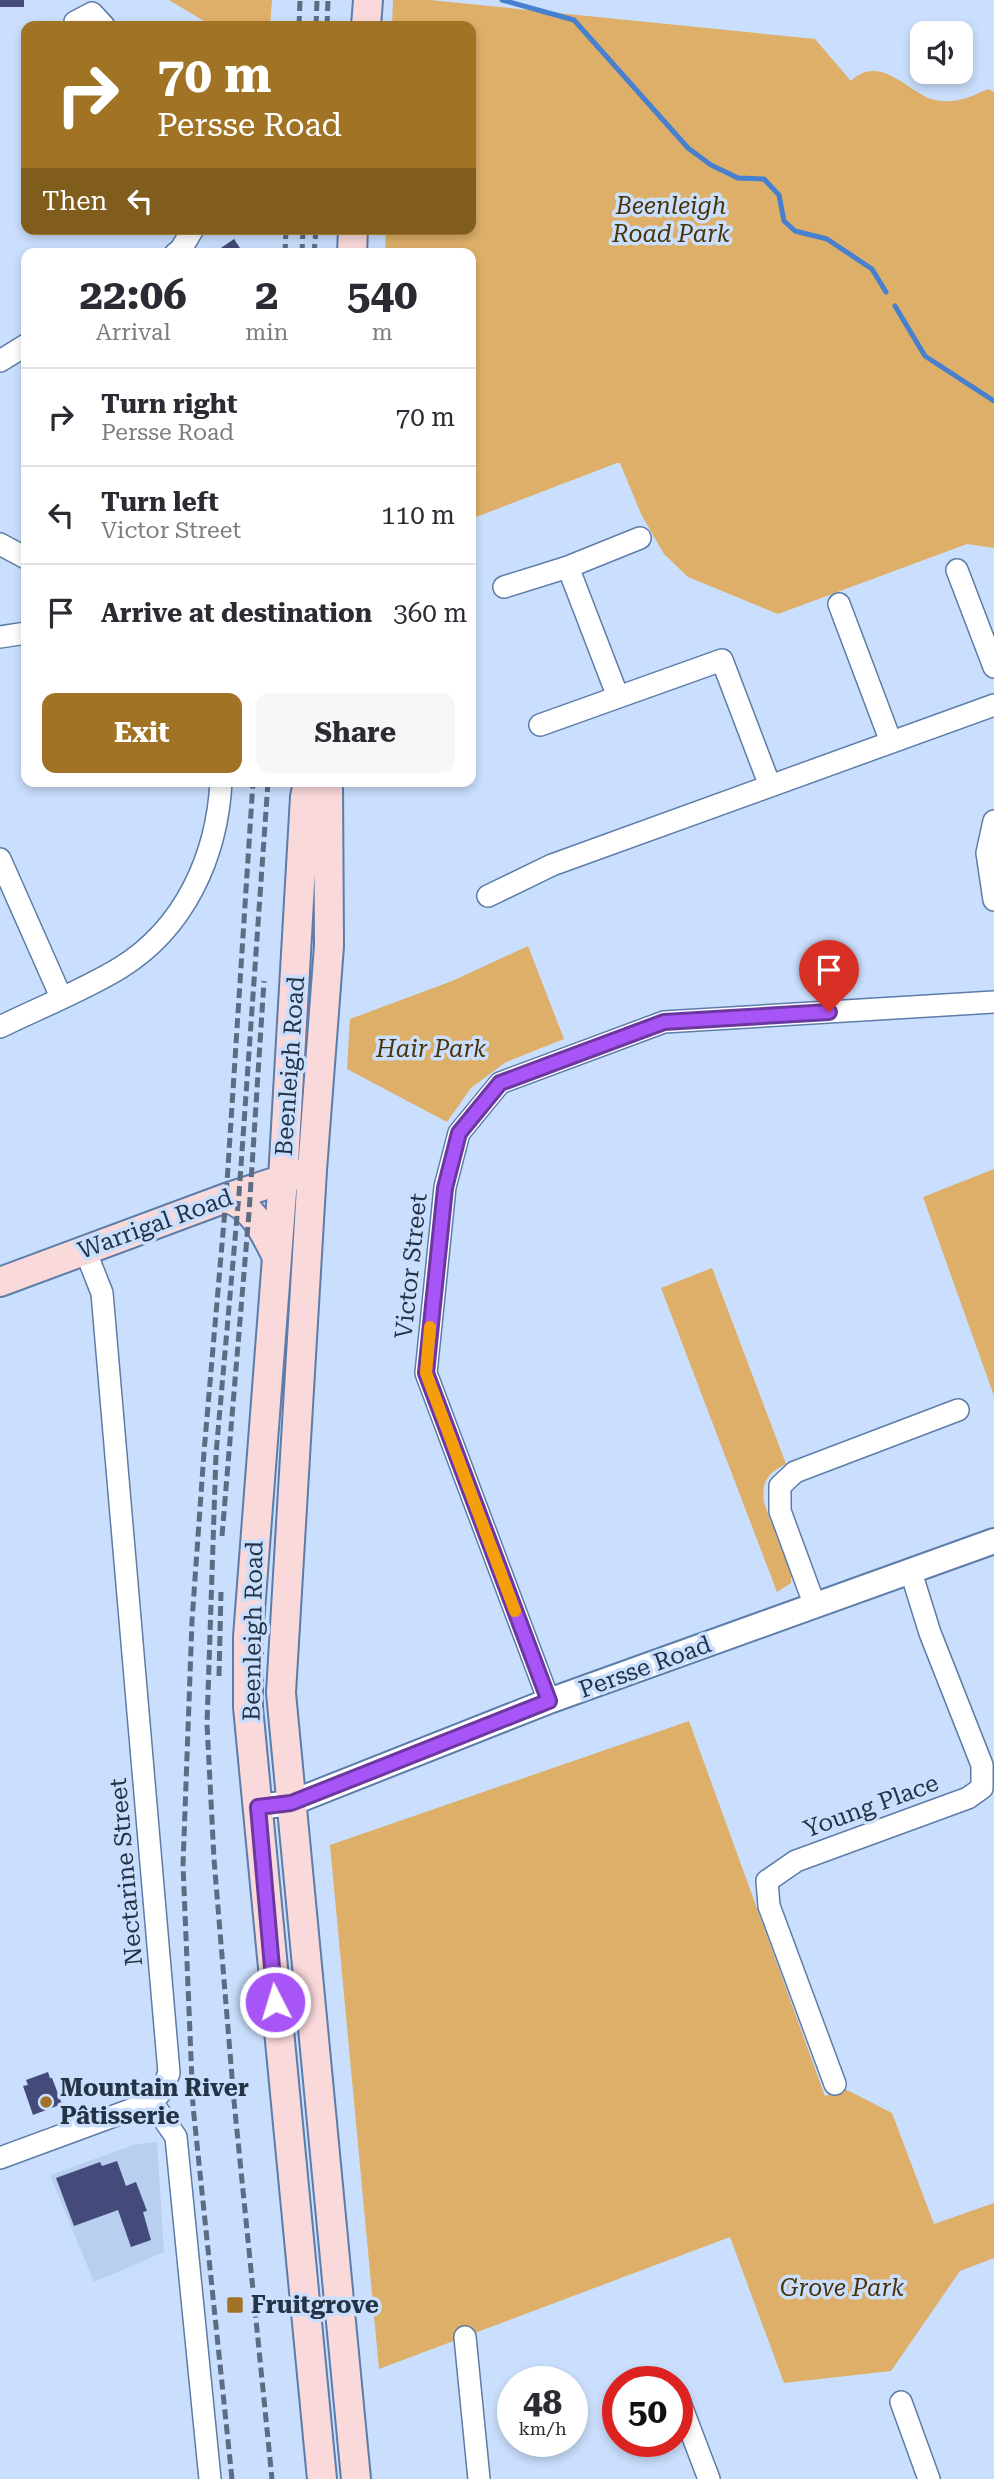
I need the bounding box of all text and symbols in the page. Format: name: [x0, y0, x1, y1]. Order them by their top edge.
map controls: [910, 21, 973, 84]
button: sound: [910, 21, 973, 84]
text: 70 m: [157, 47, 272, 104]
icon: right: [42, 49, 133, 140]
text: Persse Road: [157, 106, 342, 144]
icon: left: [121, 182, 159, 220]
text: Then: [42, 186, 107, 216]
park label: Beenleigh Road Park: [611, 192, 730, 248]
text: 22:06: [80, 270, 187, 319]
text: 2: [255, 270, 279, 319]
text: 540: [347, 270, 417, 319]
text: Arrival: [96, 319, 170, 346]
text: min: [245, 319, 288, 346]
text: m: [372, 319, 393, 346]
text: Turn right: [101, 389, 237, 419]
icon: right: [42, 398, 80, 436]
text: 70 m: [396, 402, 455, 432]
text: Persse Road: [101, 419, 234, 446]
text: Turn left: [101, 487, 219, 517]
icon: left: [42, 496, 80, 534]
text: 110 m: [381, 500, 455, 530]
text: Victor Street: [101, 517, 241, 544]
icon: arrive: [42, 594, 80, 632]
text: Arrive at destination: [101, 598, 372, 628]
text: 360 m: [393, 598, 467, 628]
button: Exit: [42, 693, 242, 773]
button: Share: [256, 693, 455, 773]
pin: [799, 940, 859, 1012]
icon: arrive: [810, 951, 848, 989]
street label: Beenleigh Road: [270, 975, 310, 1157]
park label: Hair Park: [375, 1035, 486, 1063]
street label: Warrigal Road: [74, 1183, 236, 1265]
street label: Victor Street: [389, 1192, 433, 1340]
street label: Beenleigh Road: [237, 1541, 269, 1721]
street label: Persse Road: [575, 1630, 715, 1704]
street label: Young Place: [800, 1769, 942, 1843]
street label: Nectarine Street: [104, 1777, 148, 1967]
position arrow: [238, 1965, 312, 2039]
place label: Mountain River Pâtisserie: [60, 2074, 249, 2130]
marker: Mountain River Pâtisserie: [38, 2094, 54, 2110]
park label: Grove Park: [780, 2274, 904, 2302]
place label: Fruitgrove: [251, 2291, 379, 2319]
marker: Fruitgrove: [225, 2295, 245, 2315]
speed limit sign: 50: [602, 2366, 693, 2457]
text: 48: [523, 2382, 562, 2423]
text: km/h: [518, 2418, 567, 2439]

